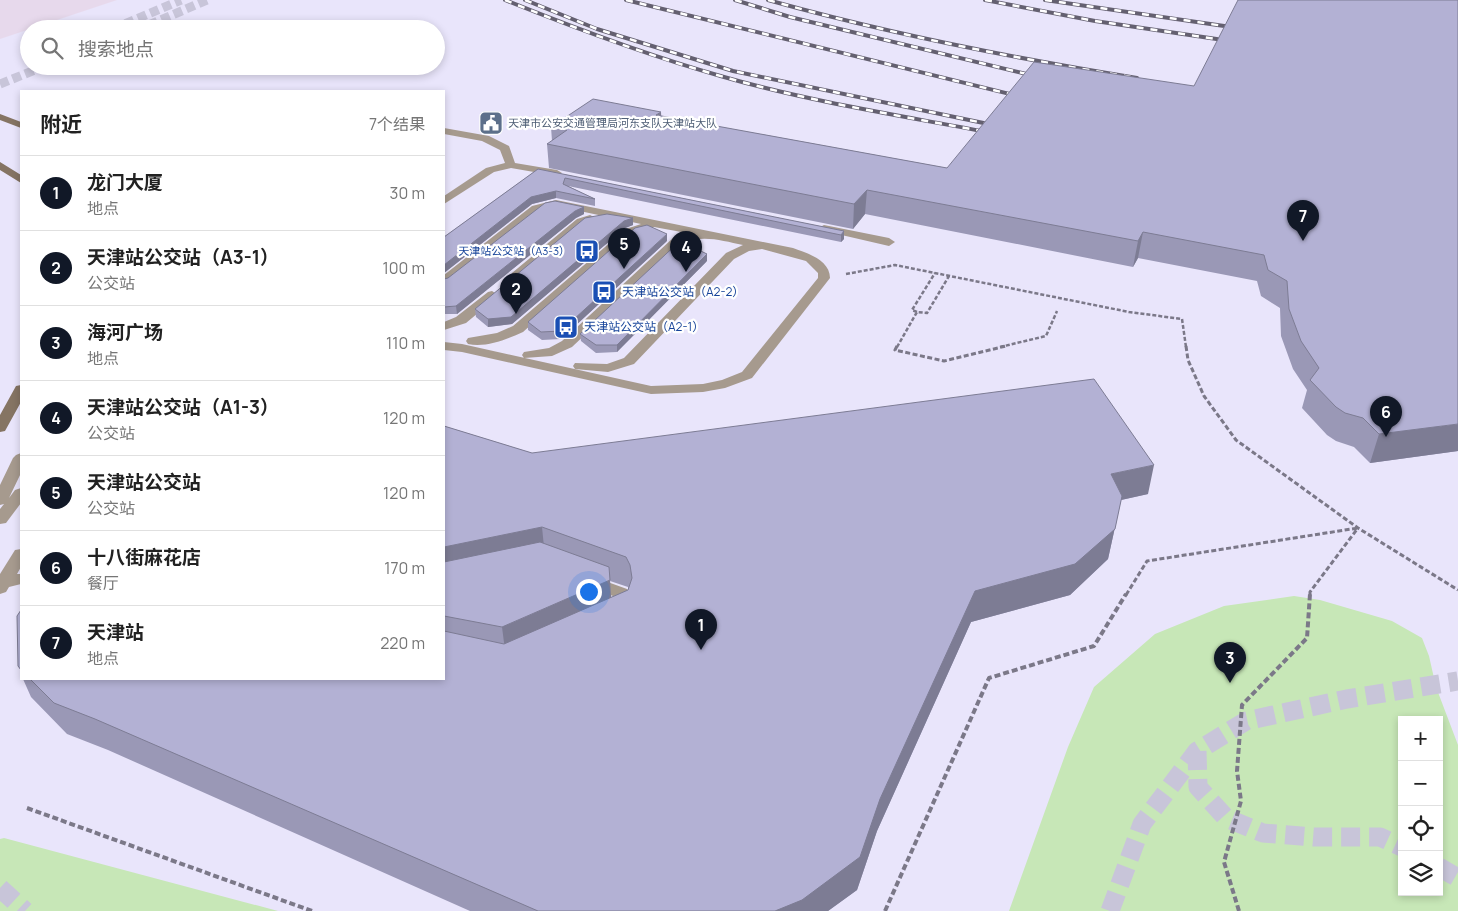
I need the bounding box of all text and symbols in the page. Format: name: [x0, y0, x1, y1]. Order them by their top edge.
search box: [20, 20, 445, 75]
icon: search: [38, 34, 66, 62]
text: 搜索地点: [78, 36, 154, 62]
text: 附近: [40, 110, 82, 138]
public building icon: 天津市公安交通管理局河东支队天津站大队: [478, 110, 504, 136]
text: 7个结果: [369, 113, 425, 135]
place label: 天津市公安交通管理局河东支队天津站大队: [508, 115, 717, 130]
text: 龙门大厦: [87, 169, 163, 195]
text: 1: [52, 182, 60, 204]
text: 30 m: [390, 182, 425, 204]
text: 地点: [87, 197, 119, 219]
pin: 7: [1287, 200, 1319, 241]
pin: 5: [608, 228, 640, 269]
pin: 4: [670, 231, 702, 272]
bus stop icon: 天津站公交站（A3-3）: [574, 238, 600, 264]
place label: 天津站公交站（A3-3）: [458, 243, 570, 258]
text: 天津站公交站（A3-1）: [87, 244, 279, 270]
text: 2: [51, 257, 61, 279]
text: 100 m: [382, 257, 425, 279]
text: 公交站: [87, 272, 135, 294]
pin: 2: [500, 273, 532, 314]
bus stop icon: 天津站公交站（A2-2）: [591, 279, 617, 305]
place label: 天津站公交站（A2-2）: [622, 283, 744, 300]
bus stop icon: 天津站公交站（A2-1）: [553, 314, 579, 340]
place label: 天津站公交站（A2-1）: [584, 318, 704, 335]
text: 海河广场: [87, 319, 163, 345]
text: 3: [51, 332, 61, 354]
text: 110 m: [386, 332, 425, 354]
text: 地点: [87, 347, 119, 369]
text: 天津站公交站（A1-3）: [87, 394, 279, 420]
pin: 6: [1370, 396, 1402, 437]
text: 4: [51, 407, 61, 429]
text: 120 m: [383, 407, 425, 429]
text: 公交站: [87, 422, 135, 444]
text: 天津站公交站: [87, 469, 201, 495]
text: 5: [51, 482, 61, 504]
text: 120 m: [383, 482, 425, 504]
text: 公交站: [87, 497, 135, 519]
text: 十八街麻花店: [87, 544, 201, 570]
text: 6: [51, 557, 61, 579]
text: 170 m: [384, 557, 425, 579]
text: 餐厅: [87, 572, 119, 594]
your location: [576, 579, 602, 605]
pin: 1: [685, 609, 717, 650]
text: 天津站: [87, 619, 144, 645]
text: 7: [52, 632, 60, 654]
text: 220 m: [380, 632, 425, 654]
pin: 3: [1214, 642, 1246, 683]
text: 地点: [87, 647, 119, 669]
map controls: [1398, 716, 1443, 896]
button: +: [1398, 716, 1443, 761]
button: −: [1398, 761, 1443, 806]
button: locate: [1398, 806, 1443, 851]
button: layers: [1398, 851, 1443, 896]

